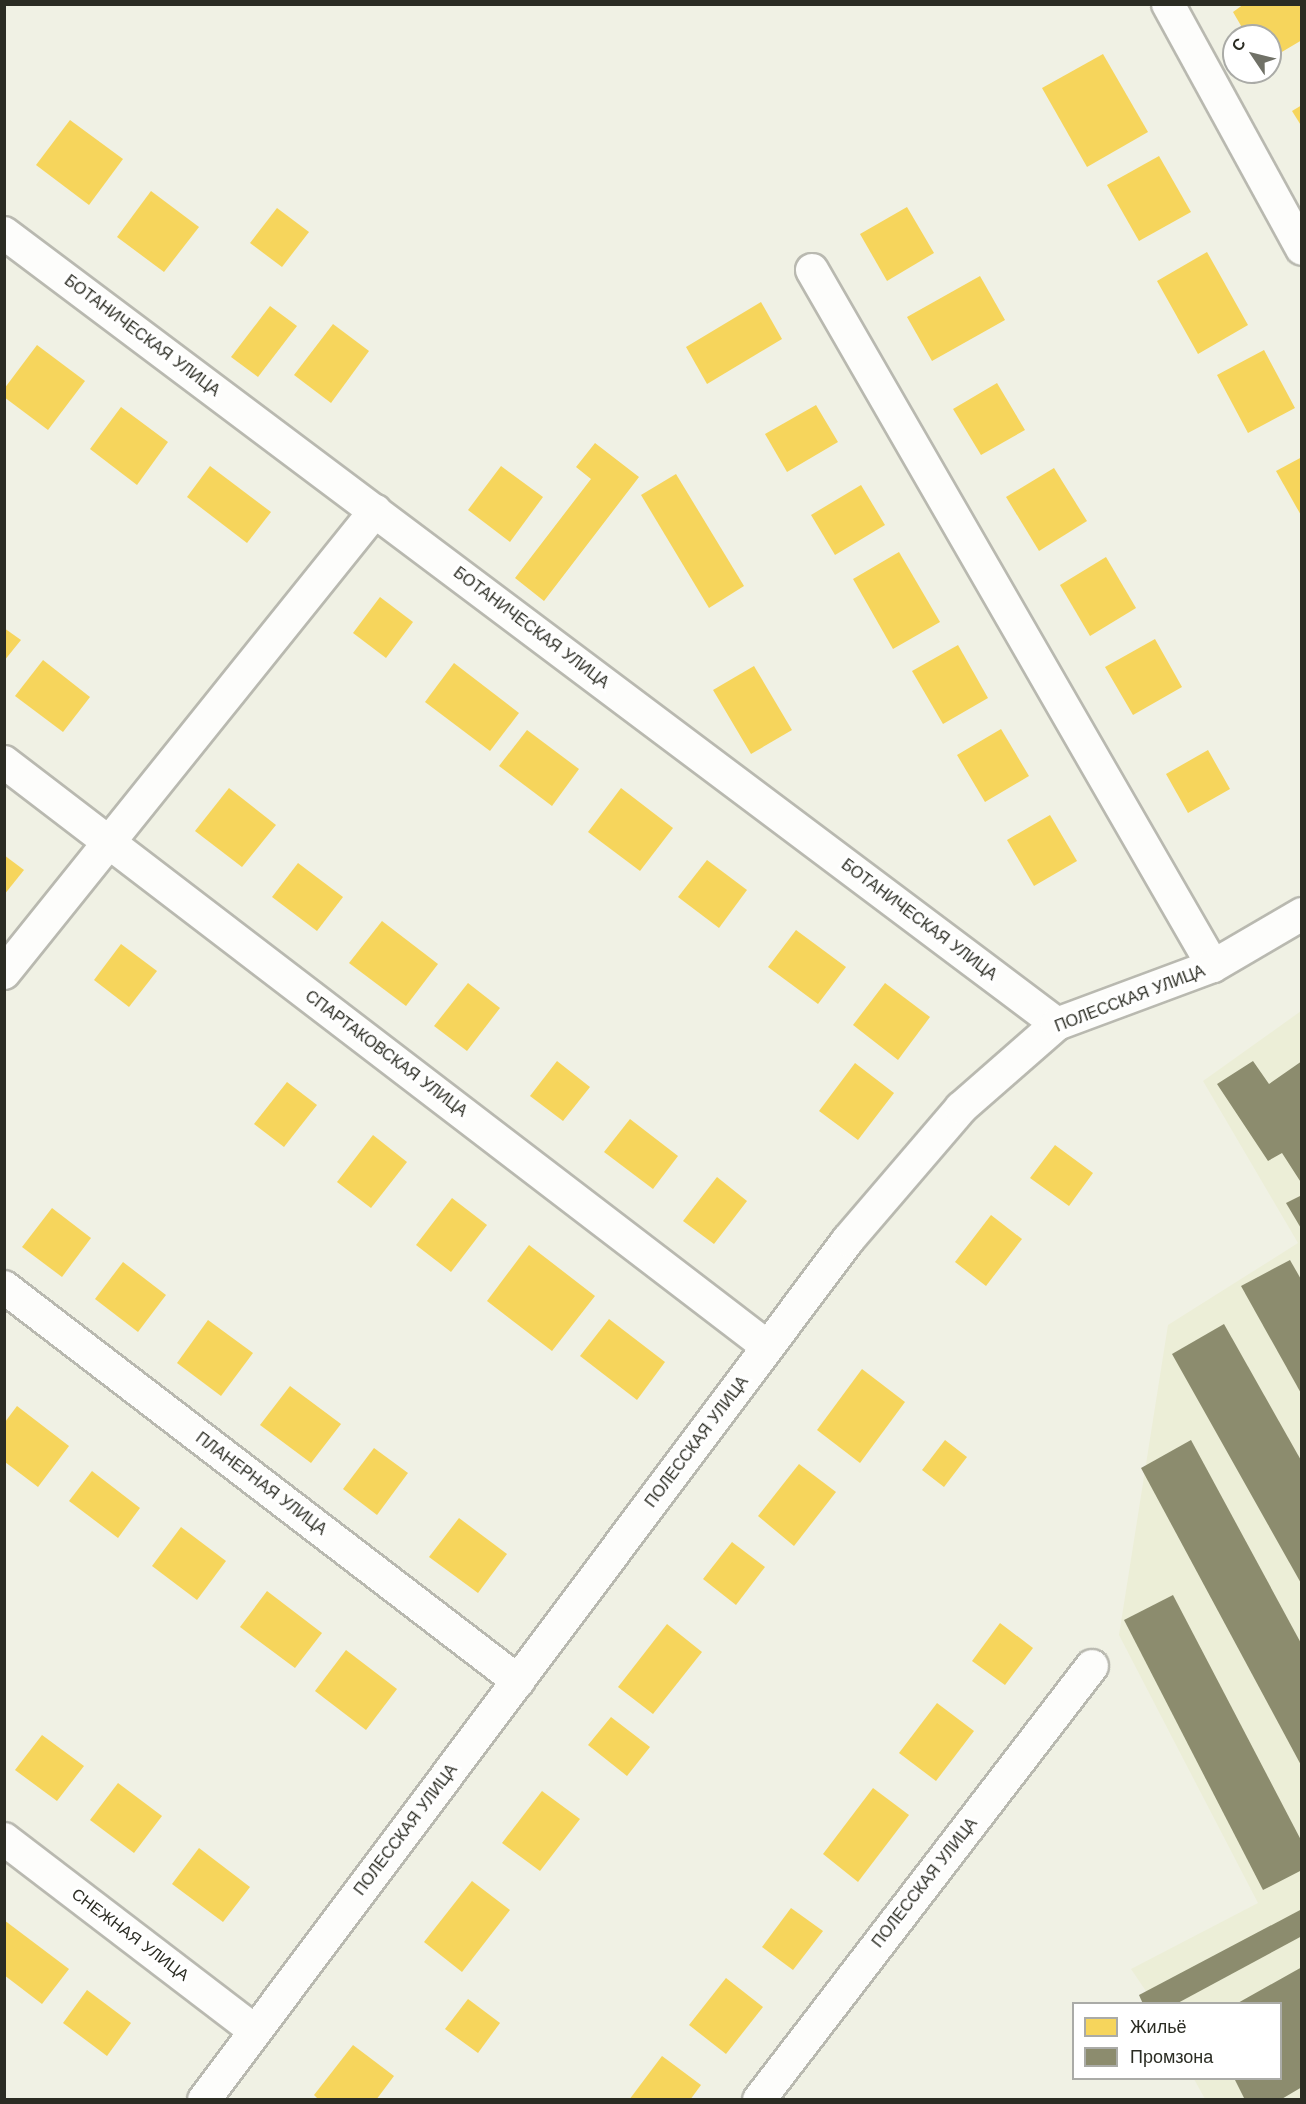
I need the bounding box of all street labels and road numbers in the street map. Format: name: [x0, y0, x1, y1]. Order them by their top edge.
street label: БОТАНИЧЕСКАЯ УЛИЦА: [60, 271, 224, 401]
street label: БОТАНИЧЕСКАЯ УЛИЦА: [449, 563, 613, 693]
street label: БОТАНИЧЕСКАЯ УЛИЦА: [837, 855, 1001, 985]
street label: ПОЛЕССКАЯ УЛИЦА: [1052, 962, 1208, 1036]
street label: СПАРТАКОВСКАЯ УЛИЦА: [301, 987, 471, 1121]
street label: ПОЛЕССКАЯ УЛИЦА: [641, 1373, 753, 1511]
street label: ПЛАНЕРНАЯ УЛИЦА: [192, 1429, 330, 1539]
street label: ПОЛЕССКАЯ УЛИЦА: [350, 1761, 462, 1899]
street label: ПОЛЕССКАЯ УЛИЦА: [868, 1814, 982, 1952]
street label: СНЕЖНАЯ УЛИЦА: [68, 1885, 192, 1985]

